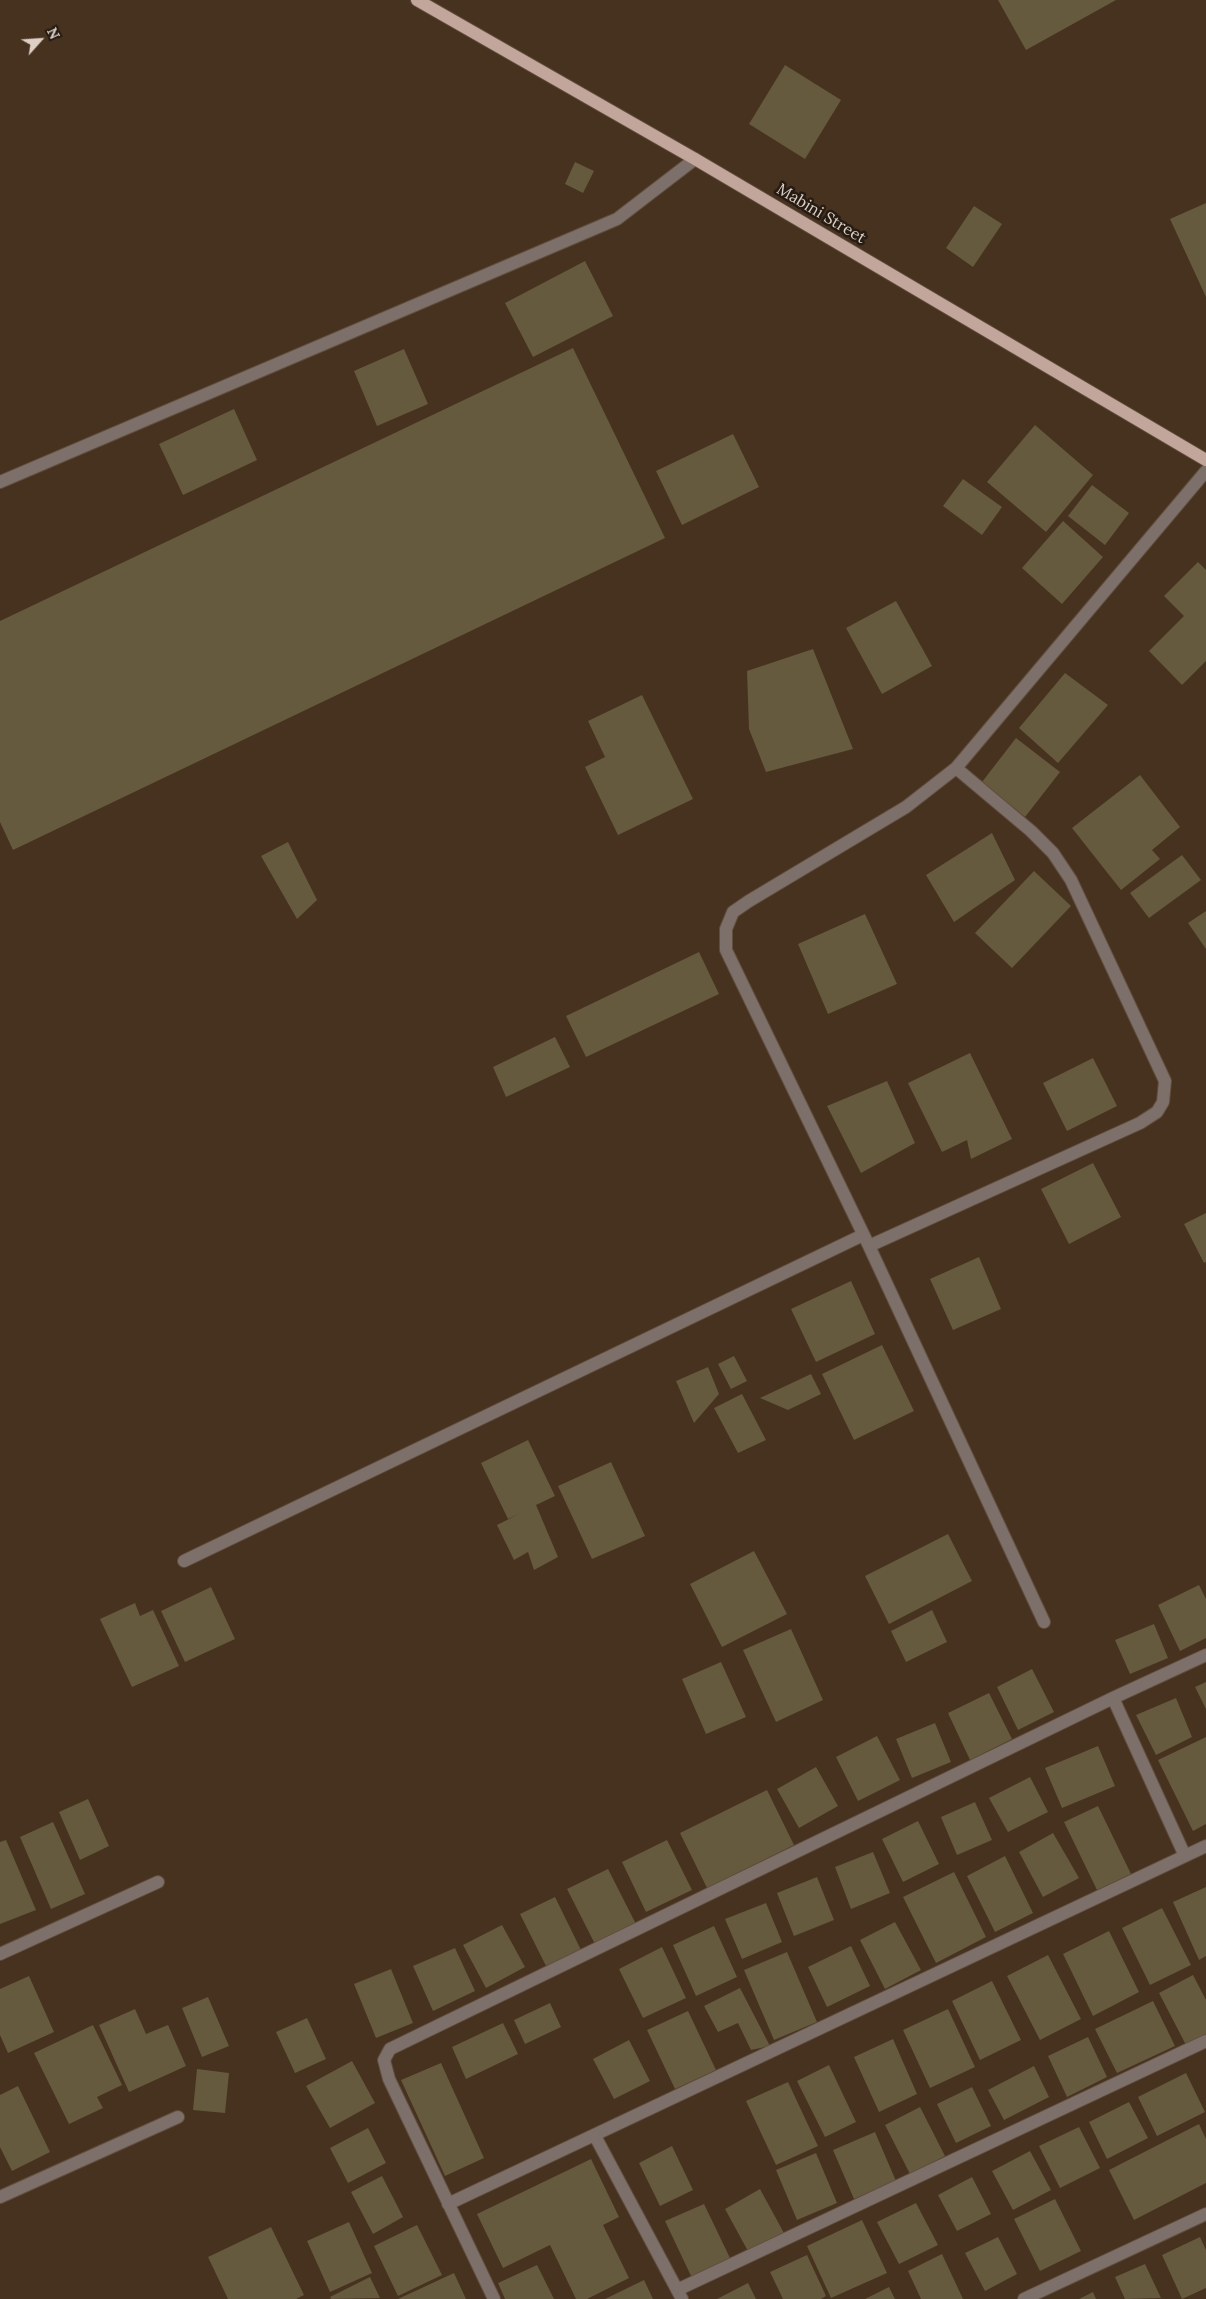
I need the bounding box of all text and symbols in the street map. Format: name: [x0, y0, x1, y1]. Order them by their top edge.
north arrow: [15, 15, 65, 65]
text: N: [43, 25, 64, 42]
street label: Mabini Street: [773, 180, 869, 248]

